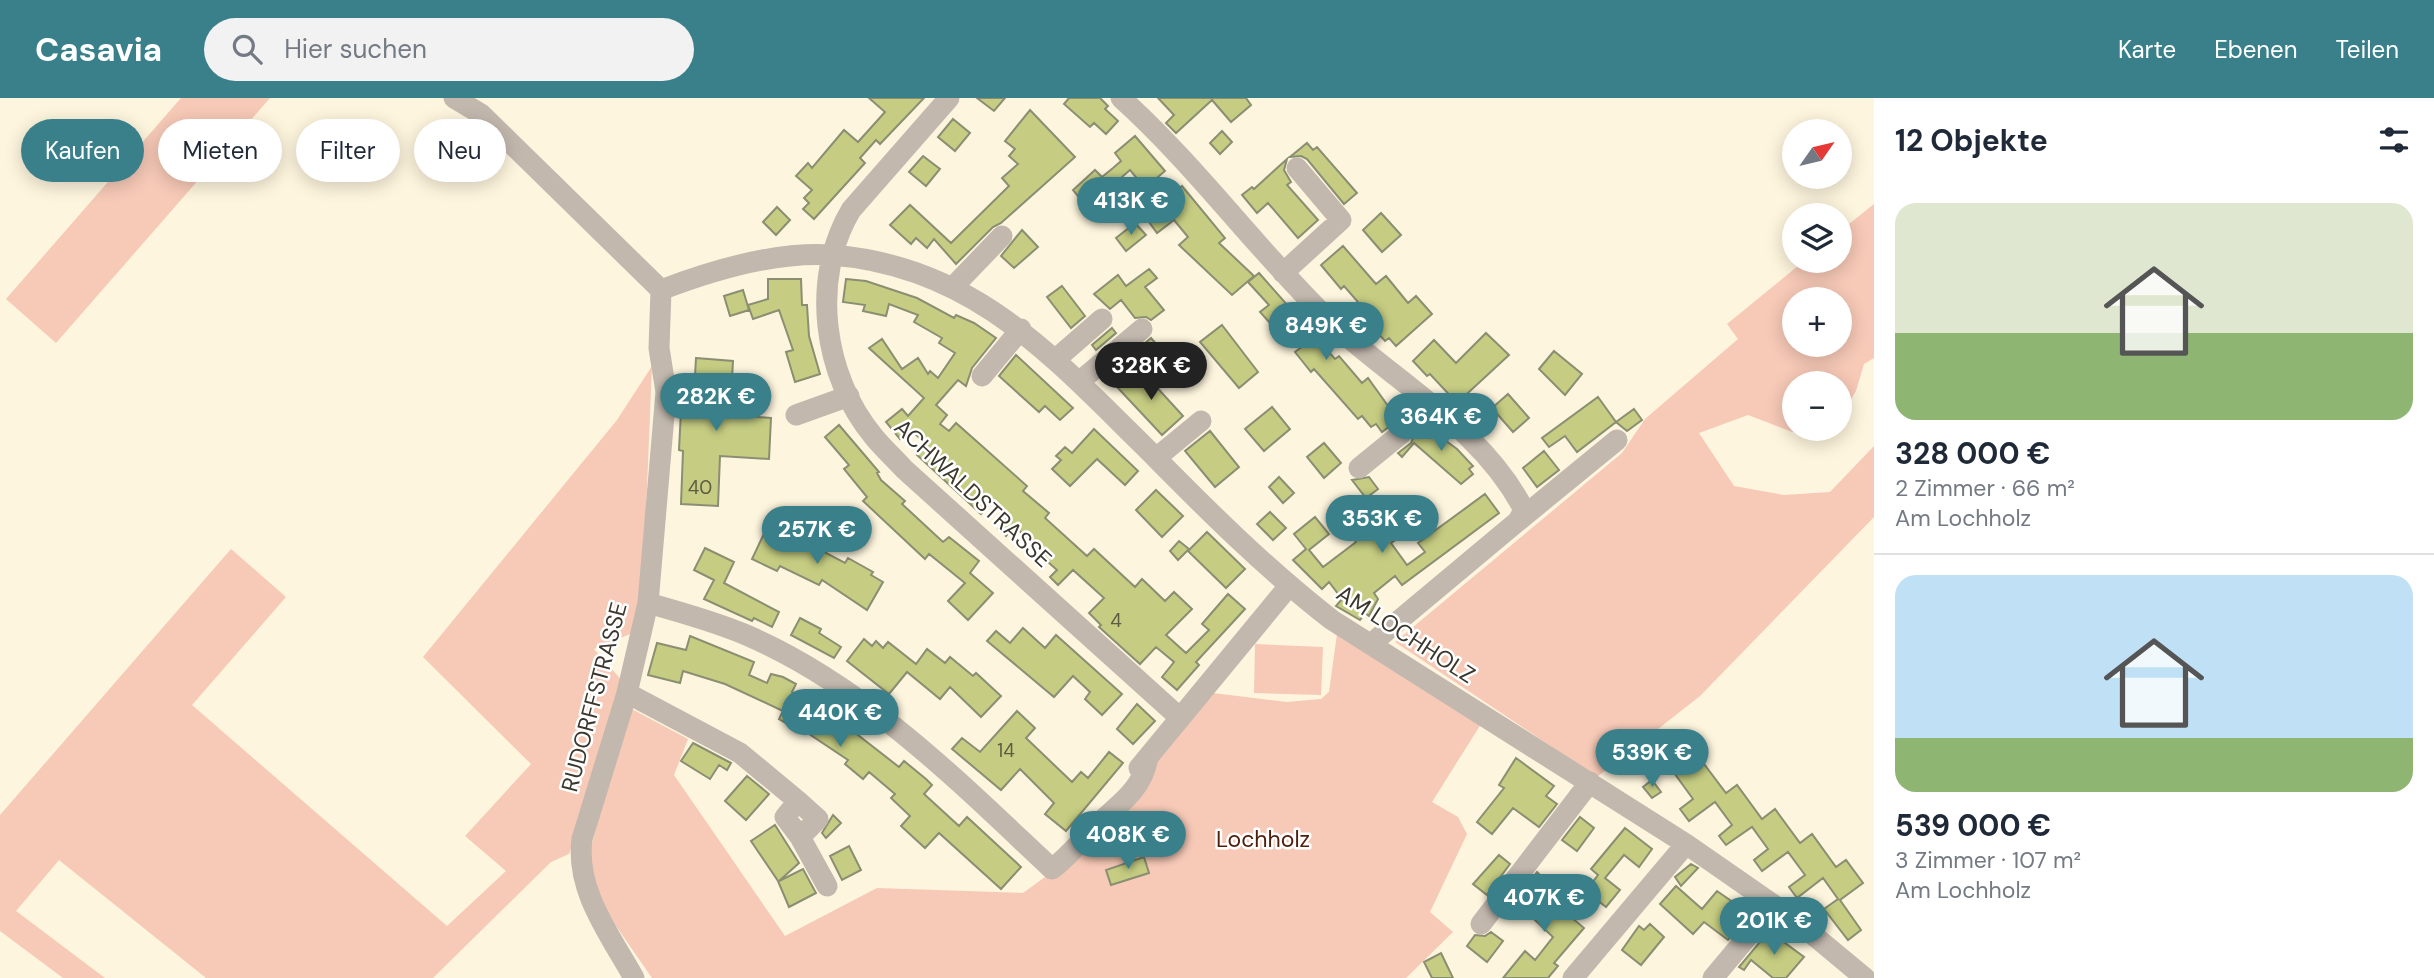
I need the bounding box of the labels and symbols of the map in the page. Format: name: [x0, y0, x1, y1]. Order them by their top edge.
north arrow: [1782, 119, 1852, 189]
pin: 413K €: [1074, 178, 1188, 237]
pin: 849K €: [1269, 302, 1383, 362]
pin: 328K €: [1094, 342, 1208, 402]
pin: 282K €: [659, 374, 773, 433]
pin: 364K €: [1384, 394, 1498, 453]
street label: ACHWALDSTRASSE: [888, 412, 1058, 574]
house number: 40: [688, 475, 712, 500]
pin: 353K €: [1325, 496, 1439, 555]
pin: 257K €: [760, 506, 874, 566]
street label: AM LOCHHOLZ: [1331, 578, 1481, 690]
street label: RUDORFFSTRASSE: [554, 599, 634, 795]
house number: 4: [1110, 608, 1122, 633]
pin: 440K €: [783, 690, 897, 749]
pin: 539K €: [1595, 730, 1709, 789]
house number: 14: [997, 738, 1015, 763]
pin: 408K €: [1071, 812, 1185, 871]
park label: Lochholz: [1216, 824, 1310, 854]
pin: 407K €: [1487, 874, 1601, 934]
pin: 201K €: [1717, 898, 1831, 957]

